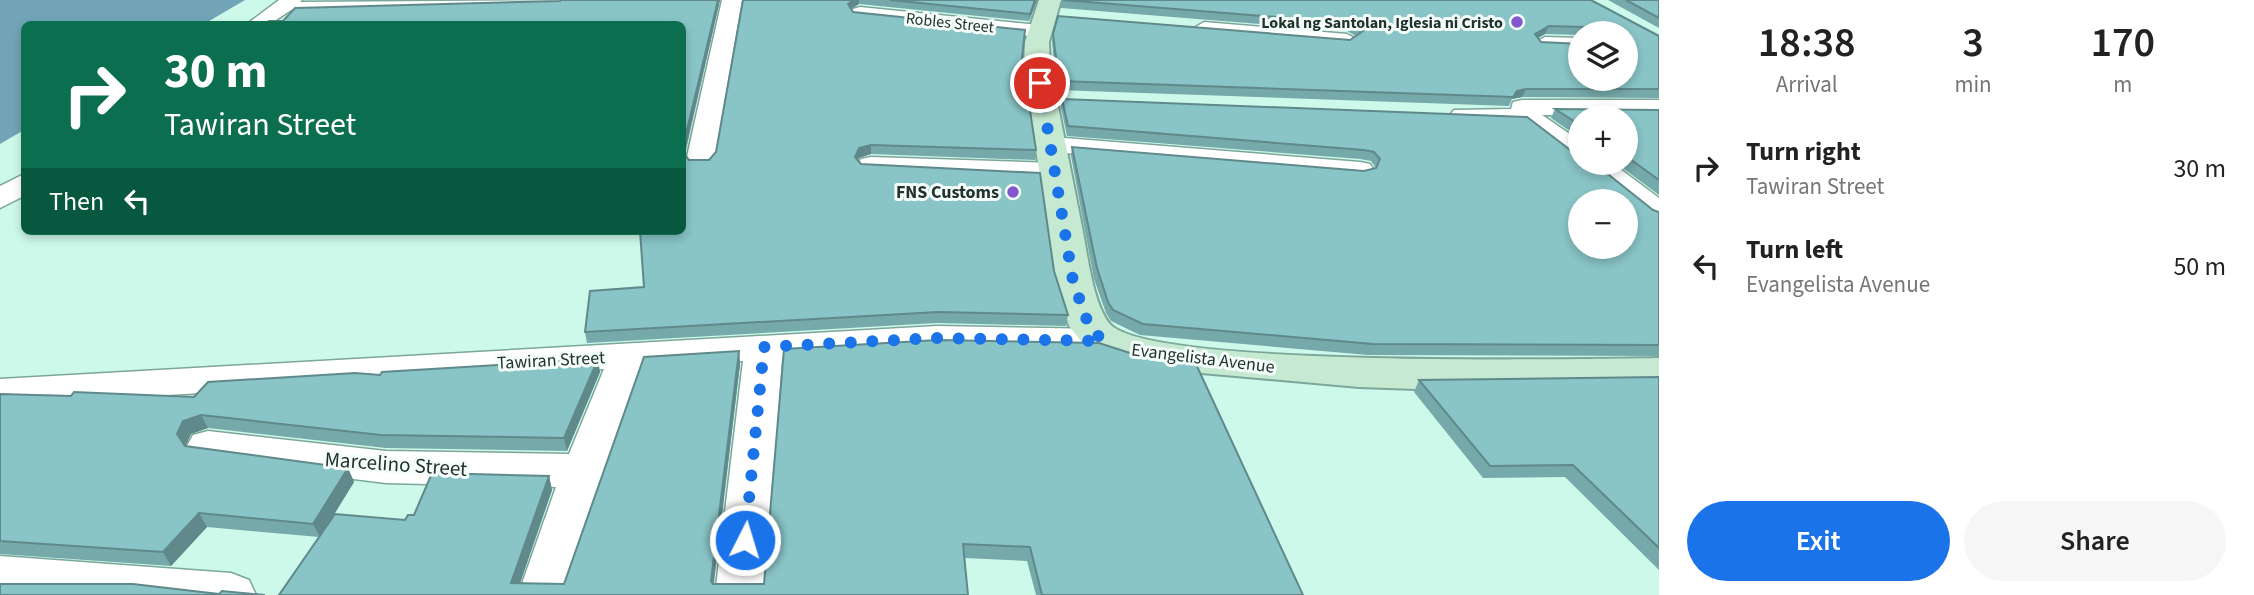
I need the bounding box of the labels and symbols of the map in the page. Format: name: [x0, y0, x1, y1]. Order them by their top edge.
street label: Robles Street: [905, 7, 996, 39]
place label: Lokal ng Santolan, Iglesia ni Cristo: [1261, 12, 1503, 34]
marker: Lokal ng Santolan, Iglesia ni Cristo: [1509, 14, 1525, 30]
pin: [1010, 53, 1070, 113]
place label: FNS Customs: [896, 180, 999, 205]
marker: FNS Customs: [1005, 184, 1021, 200]
street label: Evangelista Avenue: [1130, 337, 1276, 380]
street label: Tawiran Street: [496, 345, 606, 376]
street label: Marcelino Street: [324, 444, 468, 484]
position arrow: [708, 503, 782, 577]

